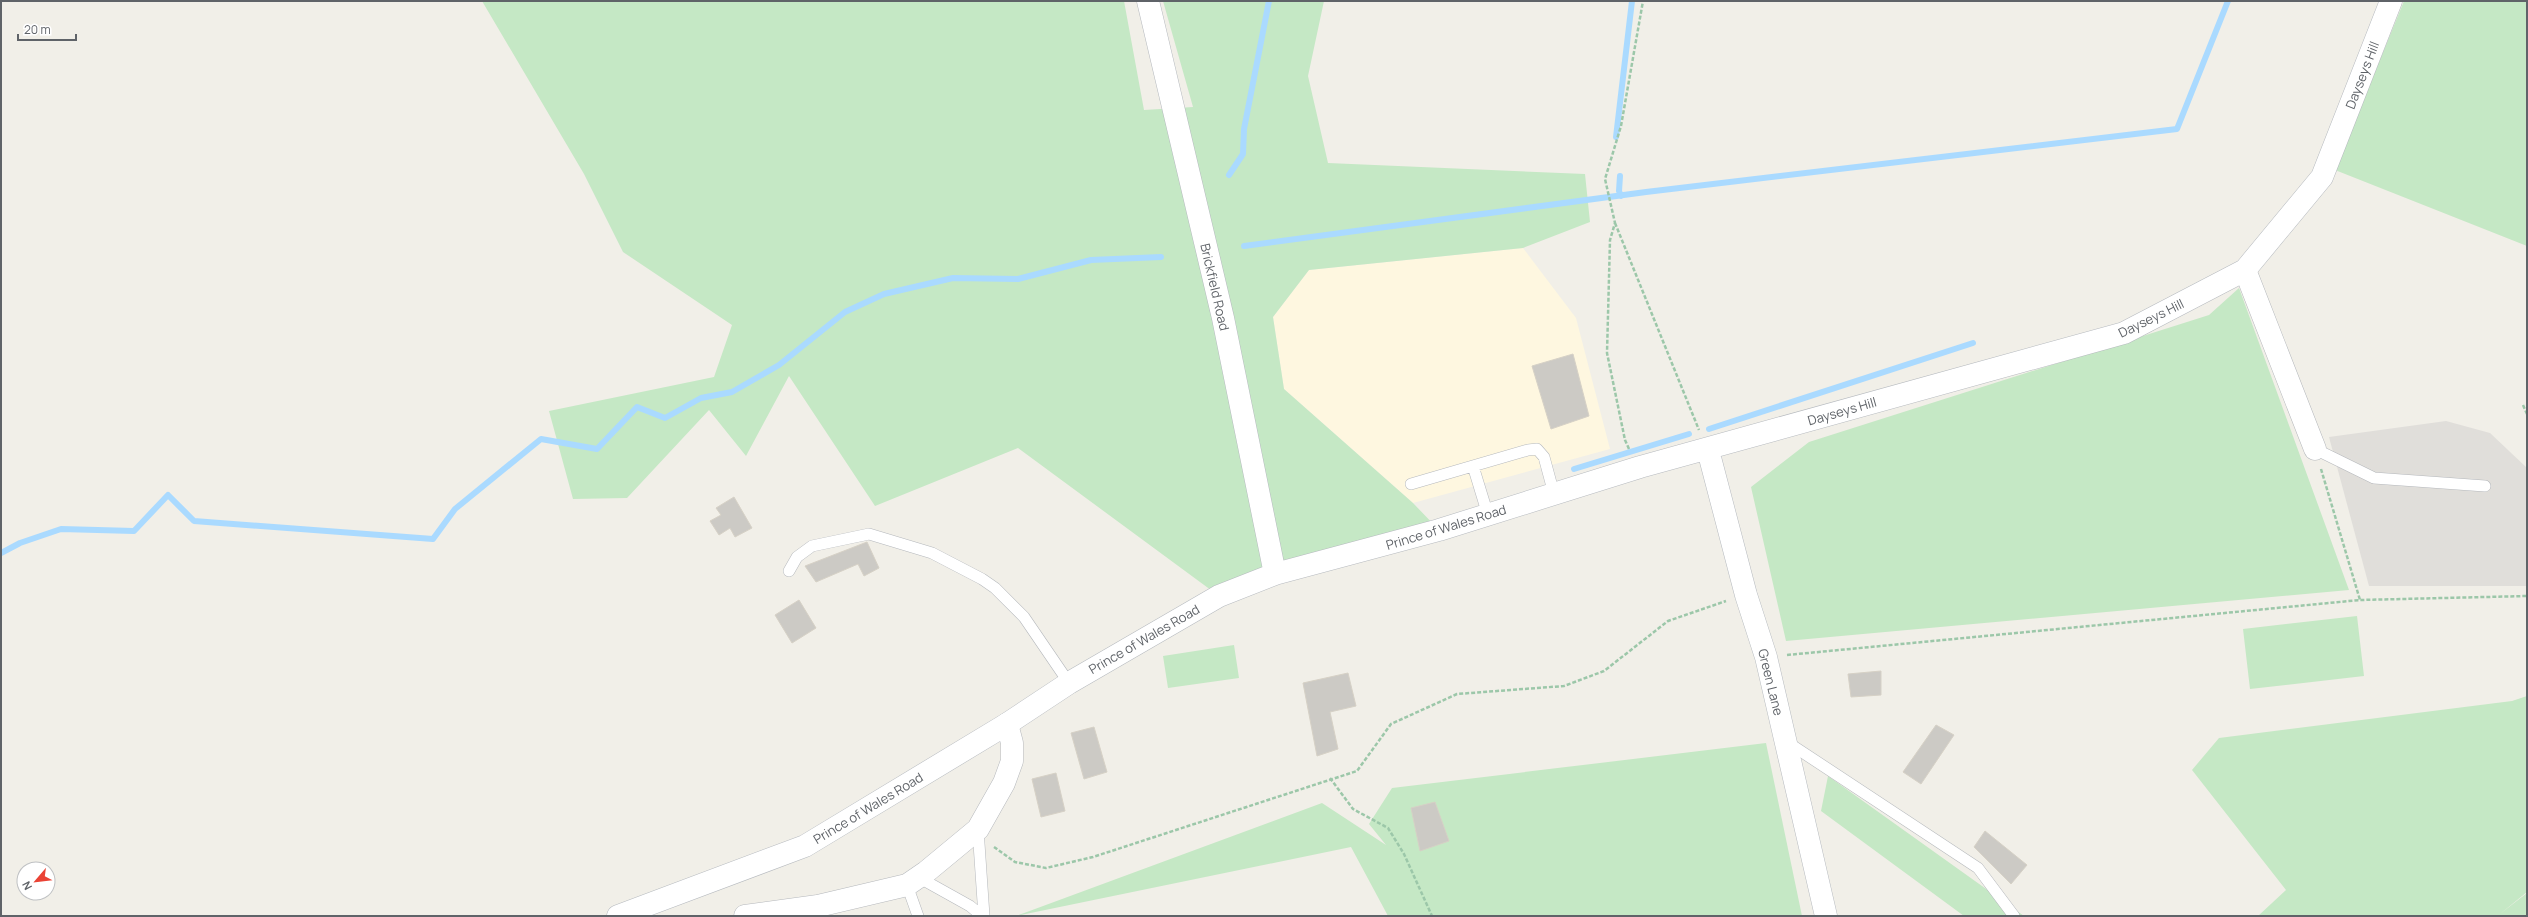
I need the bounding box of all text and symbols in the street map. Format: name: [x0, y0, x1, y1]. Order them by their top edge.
scale bar: [18, 16, 76, 42]
text: 20 m: [24, 21, 51, 38]
street label: Dayseys Hill: [2341, 39, 2383, 111]
street label: Brickfield Road: [1196, 242, 1234, 332]
street label: Dayseys Hill: [2115, 294, 2187, 342]
street label: Dayseys Hill: [1805, 393, 1879, 429]
street label: Prince of Wales Road: [1384, 500, 1508, 554]
street label: Prince of Wales Road: [1085, 600, 1203, 678]
street label: Green Lane: [1754, 647, 1788, 718]
street label: Prince of Wales Road: [810, 768, 926, 848]
north arrow: [16, 861, 56, 901]
text: N: [18, 879, 35, 893]

